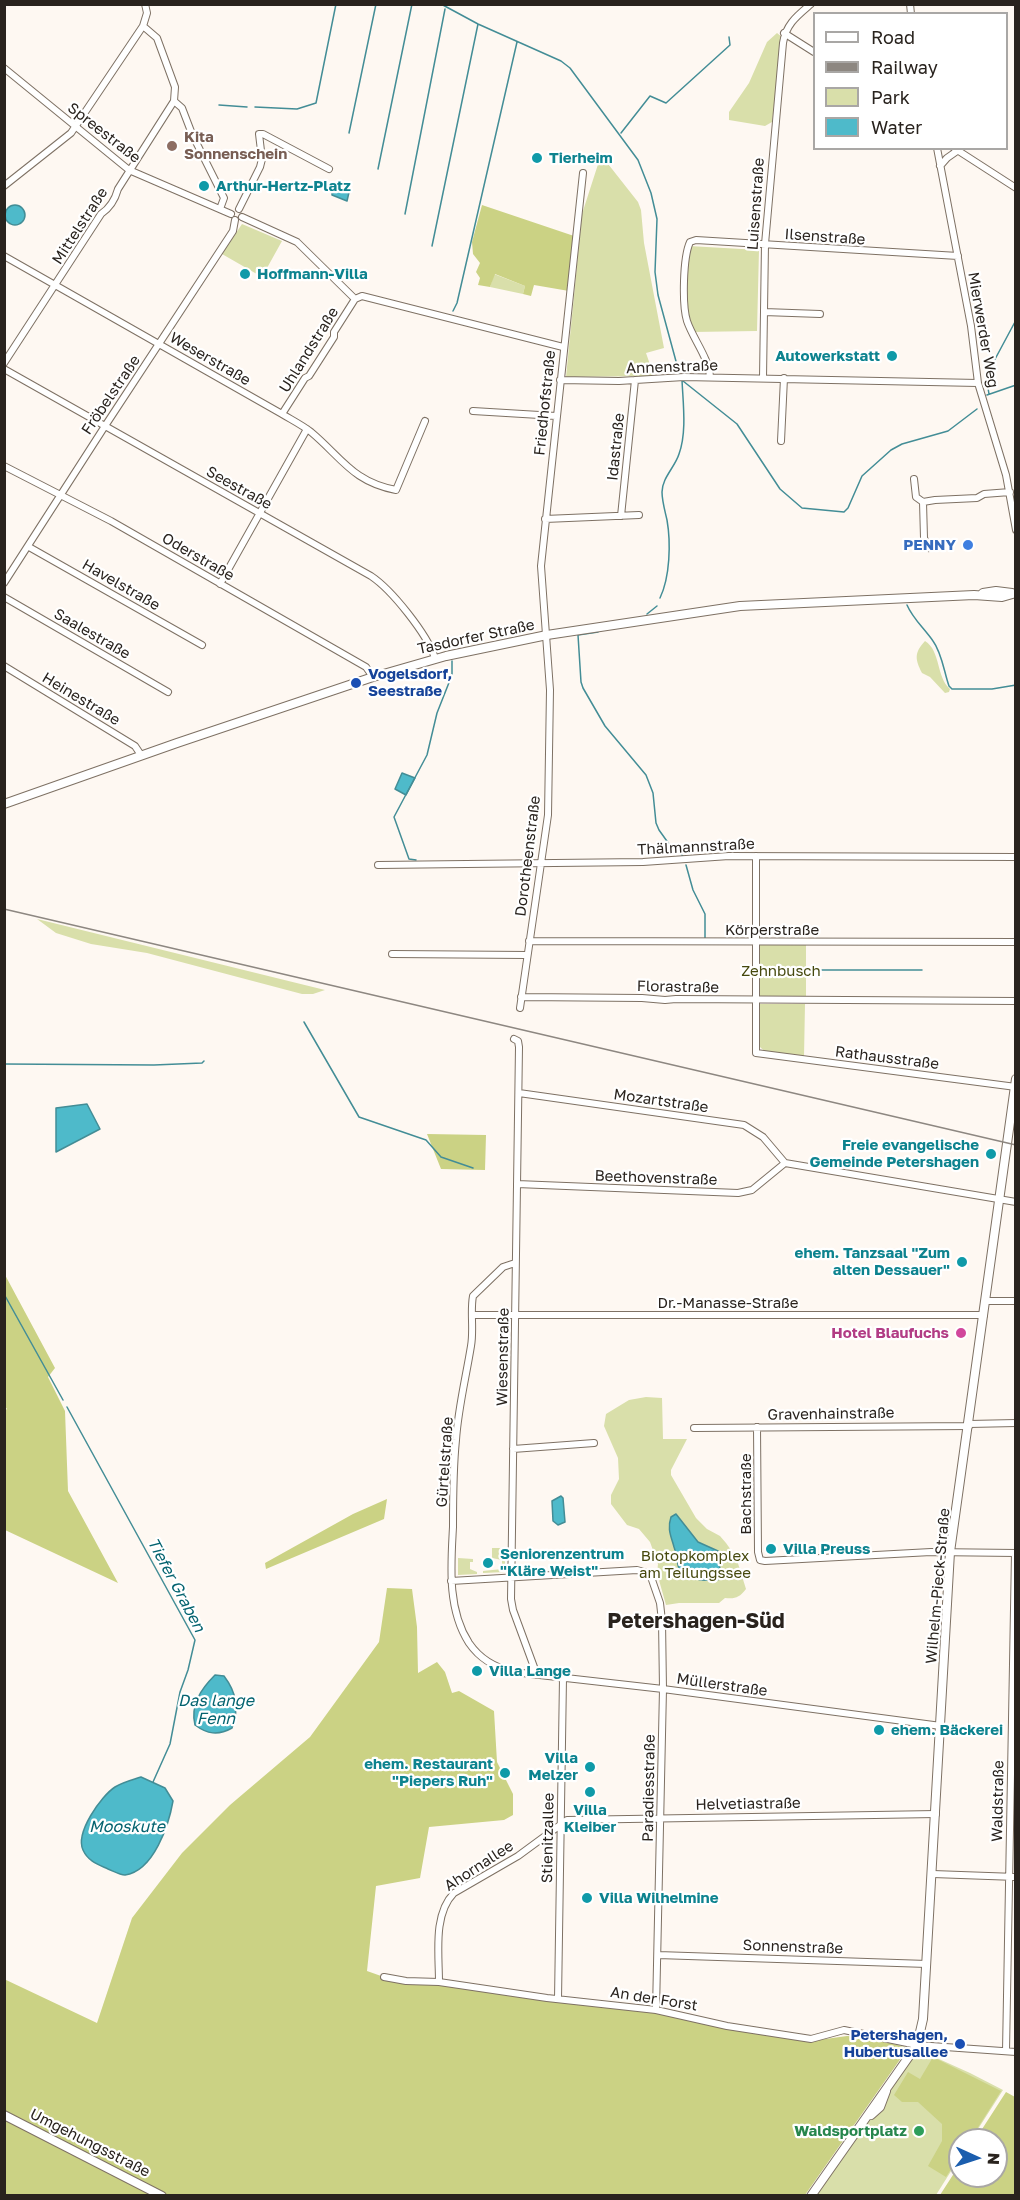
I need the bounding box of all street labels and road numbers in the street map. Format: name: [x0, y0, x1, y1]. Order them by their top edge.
street label: Spreestraße: [64, 99, 144, 167]
street label: Luisenstraße: [744, 157, 768, 251]
street label: Mittelstraße: [49, 184, 111, 268]
street label: Ilsenstraße: [784, 225, 866, 249]
street label: Mierwerder Weg: [964, 271, 1002, 389]
street label: Uhlandstraße: [276, 304, 342, 396]
street label: Weserstraße: [166, 329, 254, 389]
street label: Friedhofstraße: [531, 349, 559, 457]
street label: Fröbelstraße: [78, 352, 144, 438]
street label: Annenstraße: [626, 356, 718, 378]
street label: Idastraße: [603, 412, 629, 482]
street label: Seestraße: [203, 463, 275, 513]
street label: Oderstraße: [159, 529, 237, 585]
street label: Havelstraße: [79, 556, 163, 614]
street label: Saalestraße: [51, 605, 133, 663]
street label: Tasdorfer Straße: [416, 616, 536, 658]
street label: Heinestraße: [39, 669, 123, 729]
street label: Dorotheenstraße: [512, 795, 544, 917]
street label: Thälmannstraße: [637, 835, 755, 859]
street label: Körperstraße: [725, 921, 819, 939]
street label: Florastraße: [637, 977, 719, 997]
street label: Rathausstraße: [834, 1043, 940, 1073]
street label: Mozartstraße: [612, 1085, 710, 1117]
street label: Beethovenstraße: [594, 1167, 718, 1189]
street label: Dr.-Manasse-Straße: [658, 1294, 798, 1312]
street label: Wiesenstraße: [493, 1308, 513, 1406]
street label: Gravenhainstraße: [767, 1404, 895, 1424]
street label: Gürtelstraße: [433, 1416, 457, 1508]
street label: Bachstraße: [737, 1453, 755, 1535]
street label: Wilhelm-Pieck-Straße: [922, 1507, 954, 1665]
street label: Müllerstraße: [675, 1670, 769, 1700]
street label: Paradiesstraße: [639, 1734, 659, 1842]
street label: Waldstraße: [988, 1760, 1008, 1842]
street label: Stienitzallee: [538, 1793, 558, 1883]
street label: Helvetiastraße: [695, 1794, 801, 1814]
street label: Ahornallee: [441, 1837, 517, 1895]
street label: Sonnenstraße: [742, 1936, 844, 1958]
street label: An der Forst: [609, 1983, 699, 2015]
street label: Umgehungsstraße: [27, 2105, 153, 2181]

